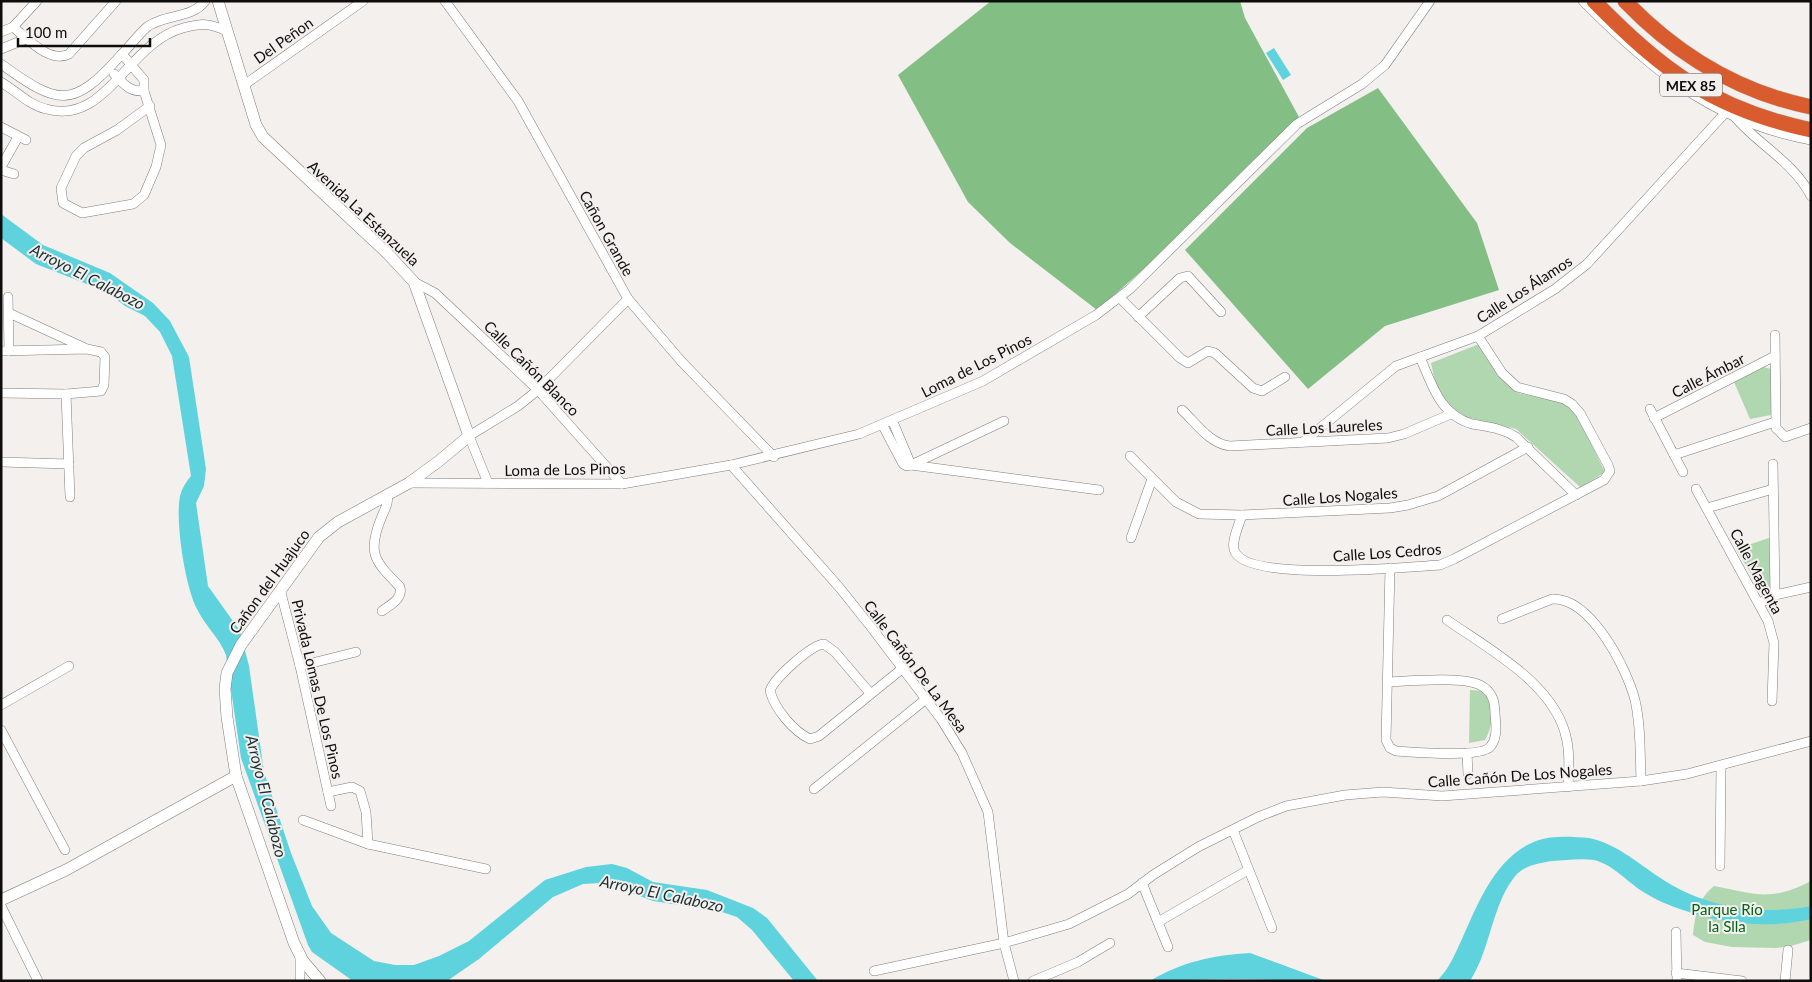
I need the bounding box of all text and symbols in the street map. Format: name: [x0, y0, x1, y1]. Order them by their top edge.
street label: Del Peñon: [250, 13, 316, 67]
scale bar: [18, 15, 150, 47]
text: 100 m: [25, 23, 67, 41]
road number: MEX 85: [1660, 74, 1722, 96]
street label: Avenida La Estanzuela: [304, 157, 424, 269]
street label: Cañon Grande: [576, 187, 638, 279]
water label: Arroyo El Calabozo: [27, 239, 148, 313]
street label: Calle Los Álamos: [1473, 251, 1575, 327]
street label: Calle Cañón Blanco: [481, 317, 583, 419]
street label: Loma de Los Pinos: [918, 329, 1034, 401]
street label: Calle Ámbar: [1668, 349, 1748, 401]
street label: Calle Los Laureles: [1265, 415, 1383, 439]
street label: Loma de Los Pinos: [504, 459, 626, 479]
street label: Calle Los Nogales: [1282, 483, 1398, 509]
street label: Cañon del Huajuco: [225, 525, 313, 637]
street label: Calle Magenta: [1727, 525, 1787, 617]
street label: Calle Los Cedros: [1332, 539, 1442, 565]
street label: Calle Cañón De La Mesa: [861, 596, 971, 736]
street label: Privada Lomas De Los Pinos: [289, 598, 347, 780]
water label: Arroyo El Calabozo: [242, 732, 291, 859]
street label: Calle Cañón De Los Nogales: [1427, 760, 1613, 790]
water label: Arroyo El Calabozo: [598, 870, 725, 915]
park label: Parque Río la Slla: [1691, 900, 1763, 935]

